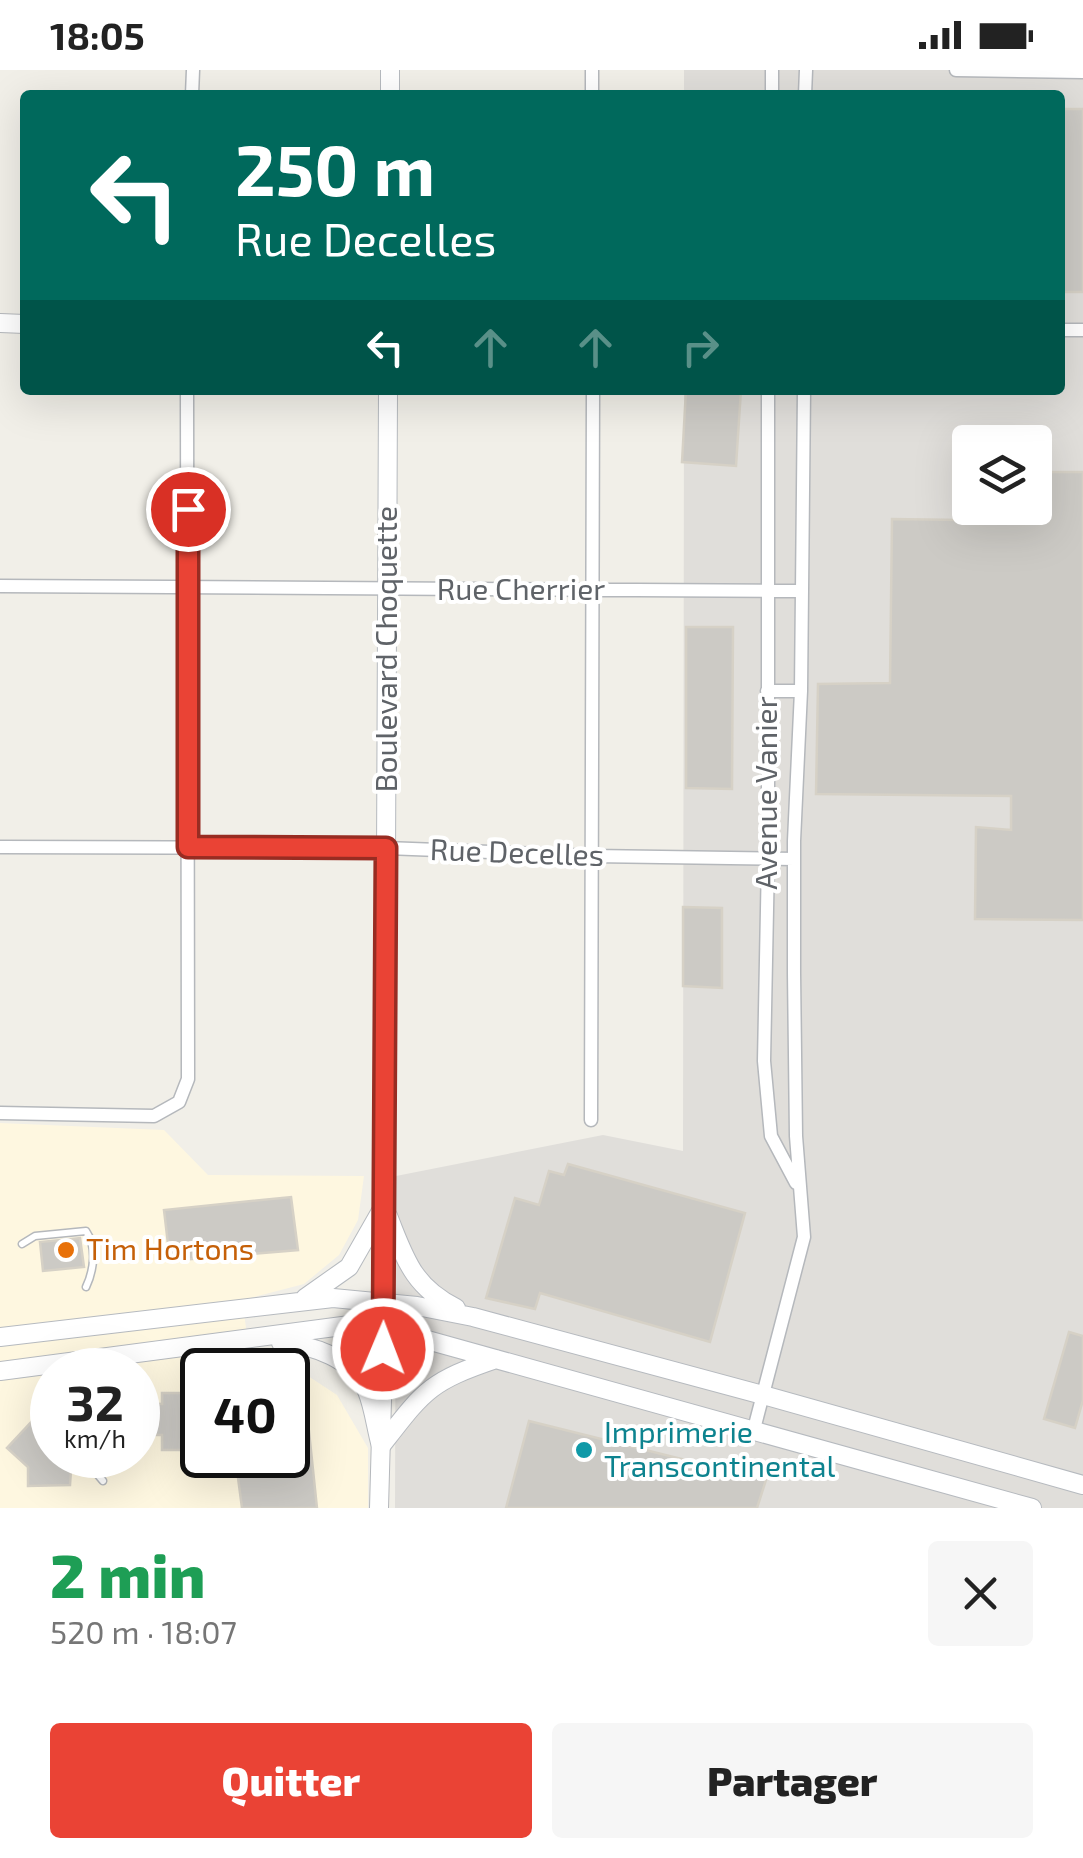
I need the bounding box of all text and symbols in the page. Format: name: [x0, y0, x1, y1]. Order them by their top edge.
text: 18:05: [50, 12, 145, 58]
text: 250 m: [235, 126, 435, 210]
icon: left: [70, 130, 200, 260]
text: Rue Decelles: [235, 211, 496, 265]
icon: left: [358, 320, 413, 375]
icon: ahead: [463, 320, 518, 375]
icon: ahead: [568, 320, 623, 375]
icon: right: [673, 320, 728, 375]
map controls: [952, 425, 1052, 525]
button: layers: [952, 425, 1052, 525]
pin: [146, 467, 231, 552]
icon: arrive: [161, 482, 216, 537]
street label: Boulevard Choquette: [367, 506, 403, 792]
street label: Rue Cherrier: [437, 570, 605, 606]
street label: Avenue Vanier: [747, 696, 783, 890]
street label: Rue Decelles: [429, 830, 605, 872]
place label: Tim Hortons: [86, 1230, 254, 1266]
marker: Tim Hortons: [55, 1239, 77, 1261]
position arrow: [331, 1297, 435, 1401]
speed limit sign: 40: [180, 1348, 310, 1478]
text: 32: [66, 1371, 124, 1431]
place label: Imprimerie Transcontinental: [604, 1413, 835, 1483]
text: km/h: [64, 1423, 126, 1453]
marker: Imprimerie Transcontinental: [573, 1439, 595, 1461]
text: 2 min: [50, 1538, 205, 1610]
button: close: [928, 1541, 1033, 1646]
text: 520 m · 18:07: [50, 1612, 237, 1650]
button: Quitter: [50, 1723, 532, 1838]
button: Partager: [552, 1723, 1033, 1838]

